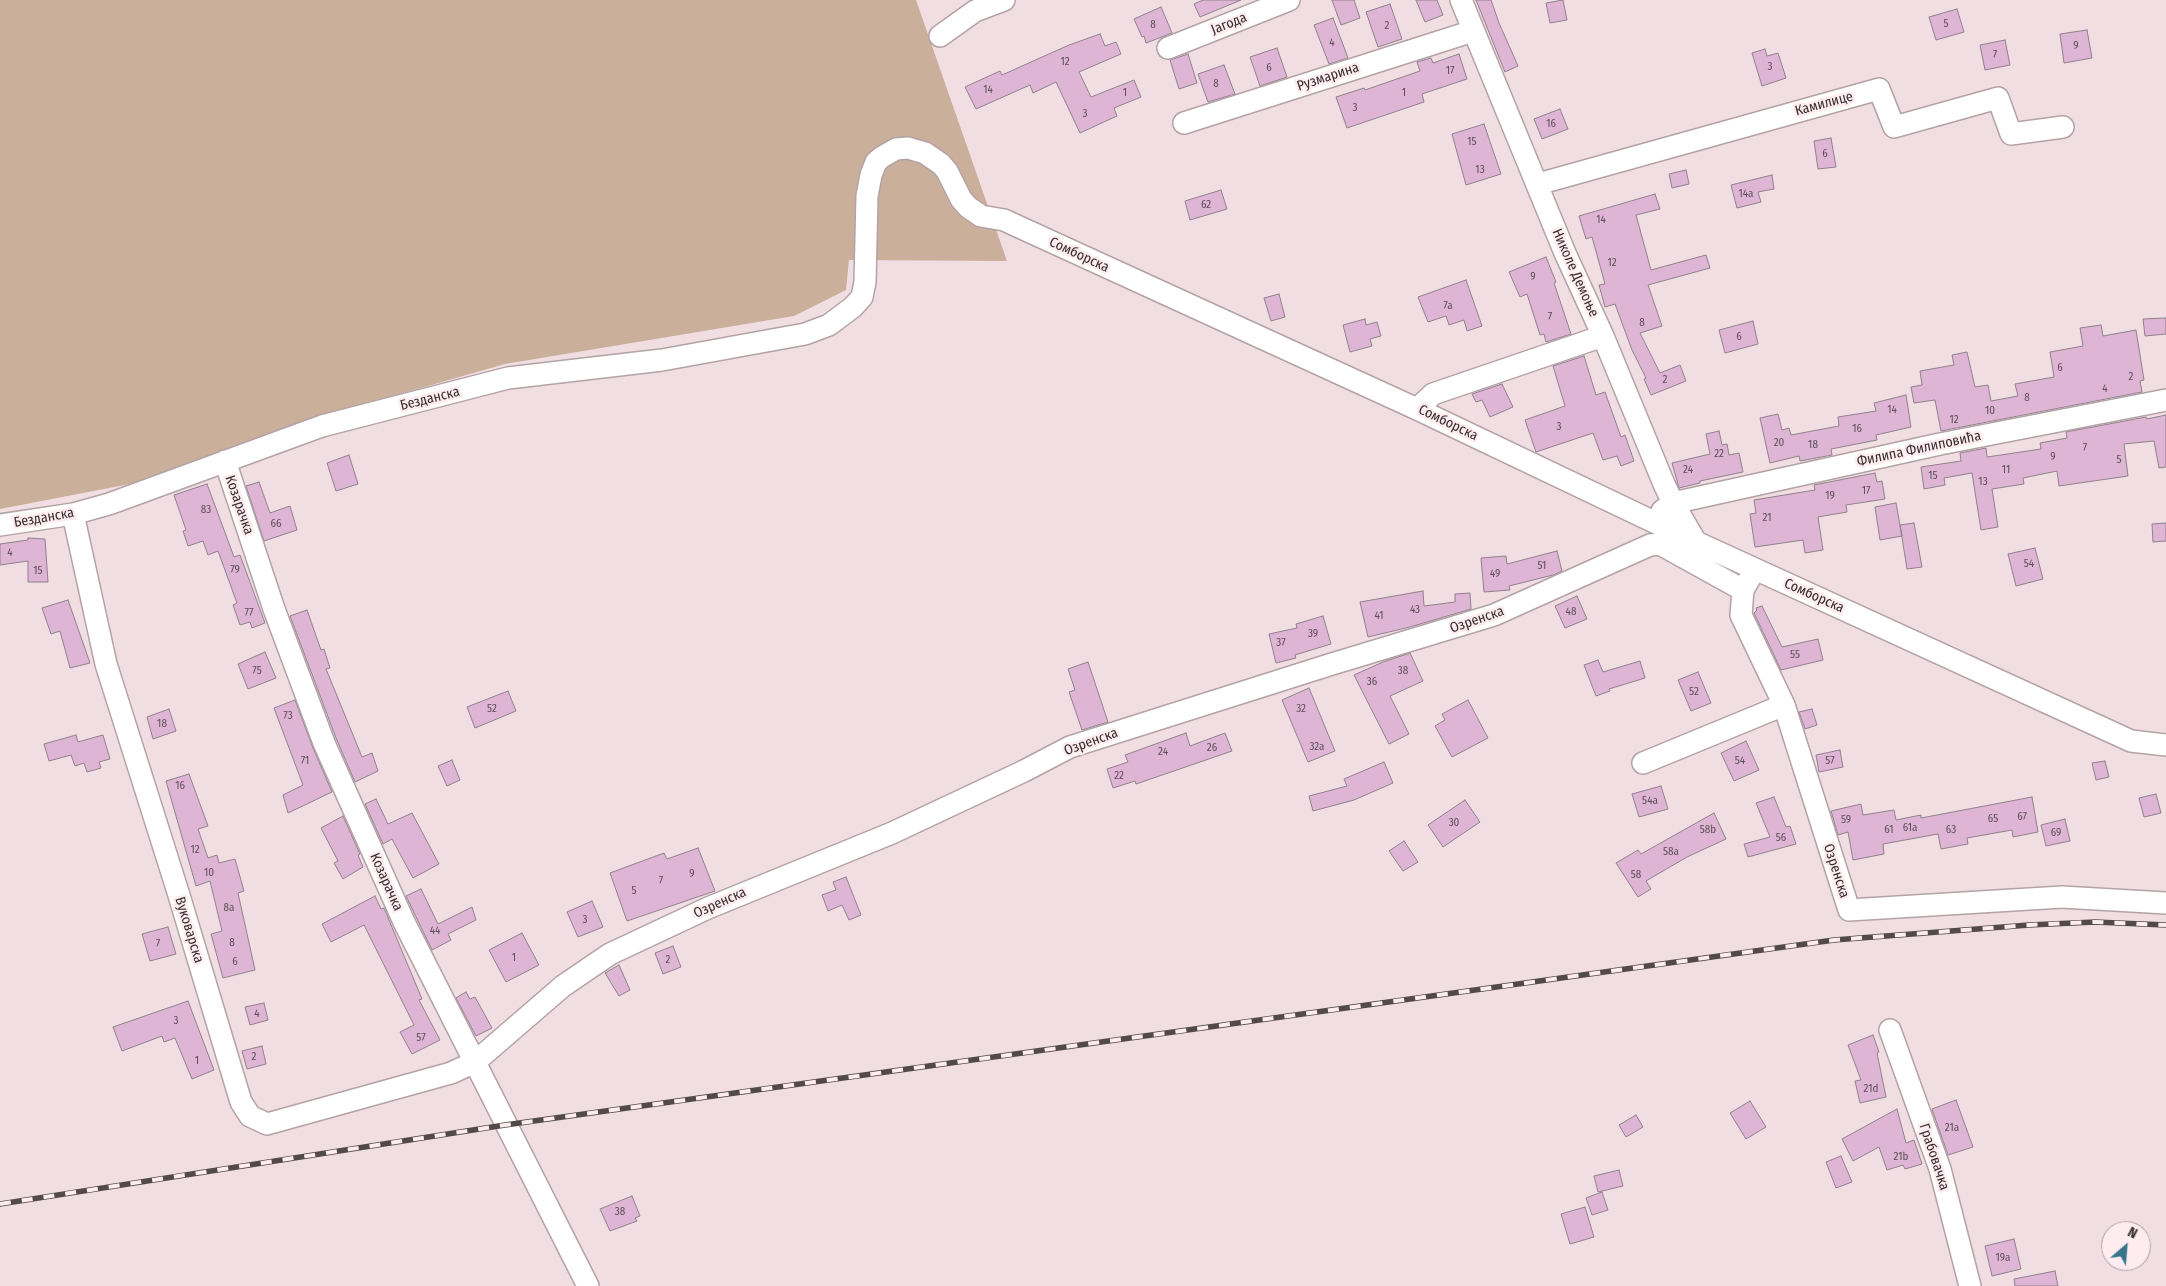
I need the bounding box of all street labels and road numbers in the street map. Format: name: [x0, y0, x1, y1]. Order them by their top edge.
street label: Јагода: [1209, 9, 1249, 39]
street label: Рузмарина: [1295, 59, 1361, 95]
street label: Камилице: [1793, 88, 1855, 120]
street label: Николе Демоње: [1548, 226, 1602, 320]
street label: Сомборска: [1046, 234, 1112, 276]
street label: Безданска: [399, 384, 461, 414]
street label: Сомборска: [1416, 401, 1480, 445]
street label: Филипа Филиповића: [1855, 428, 1983, 470]
street label: Козарачка: [221, 473, 257, 537]
street label: Безданска: [13, 504, 75, 532]
street label: Сомборска: [1781, 575, 1847, 617]
street label: Озренска: [1448, 603, 1506, 637]
street label: Озренска: [1062, 725, 1120, 759]
street label: Озренска: [1819, 842, 1853, 900]
street label: Козарачка: [366, 850, 406, 914]
street label: Озренска: [691, 884, 749, 922]
street label: Вуковарска: [171, 895, 207, 965]
street label: Грабовачка: [1915, 1122, 1953, 1192]

